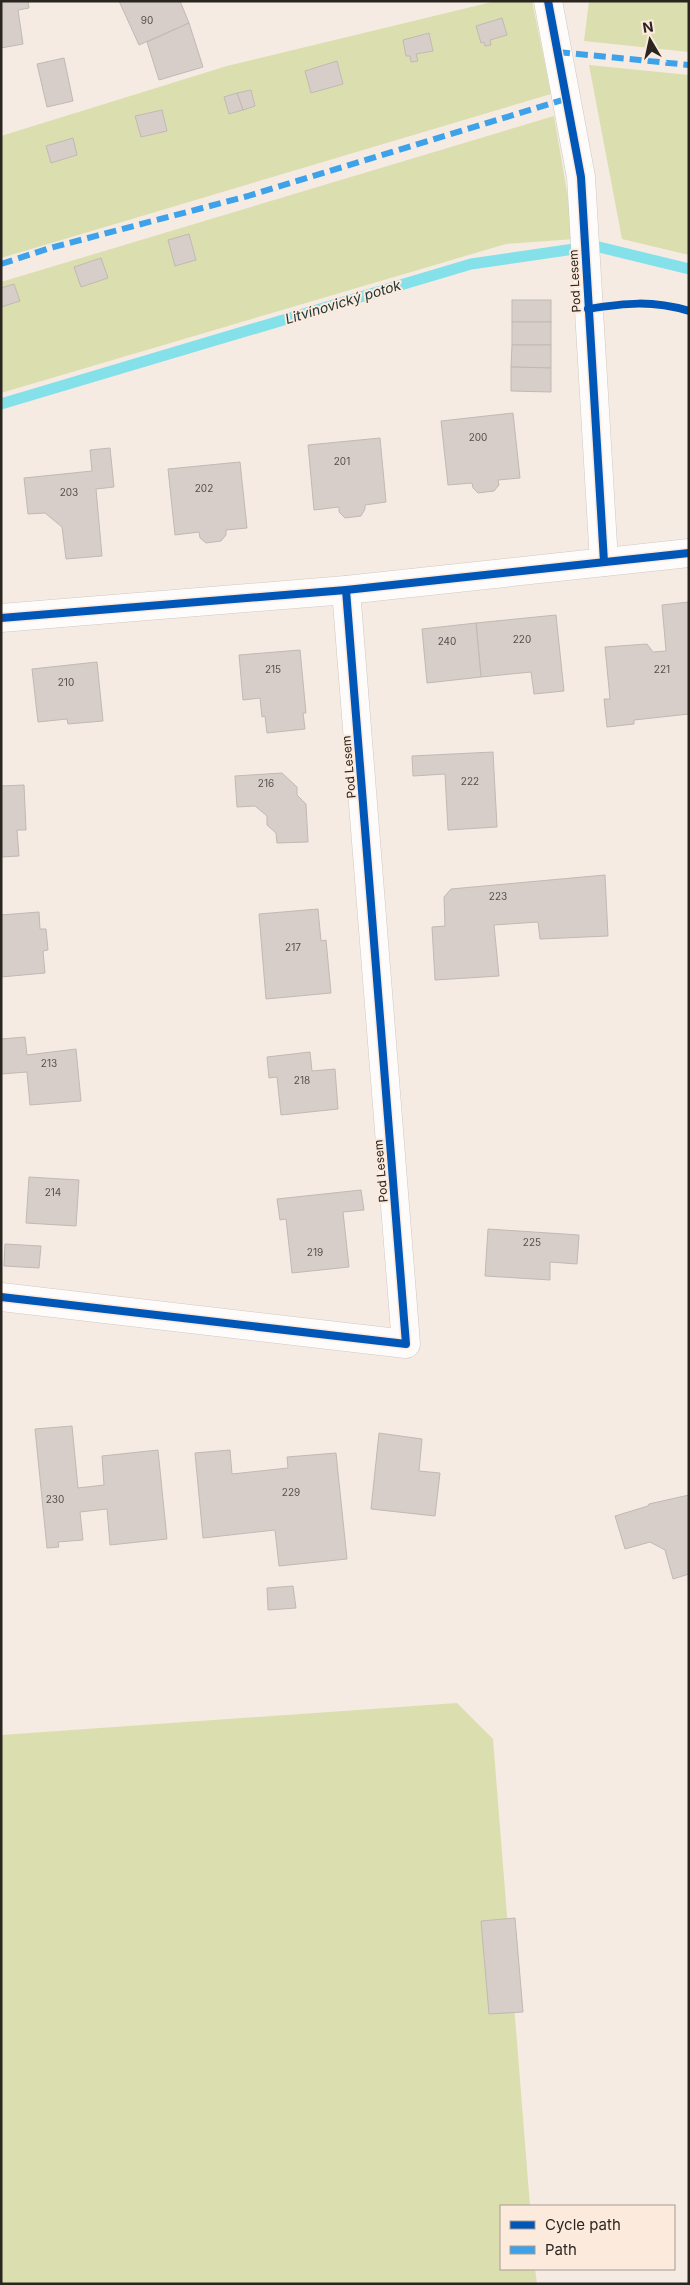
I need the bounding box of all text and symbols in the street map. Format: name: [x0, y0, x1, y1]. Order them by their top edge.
house number: 90: [141, 14, 153, 26]
north arrow: [625, 15, 675, 65]
text: N: [641, 17, 654, 36]
street label: Pod Lesem: [565, 249, 584, 313]
water label: Litvínovický potok: [283, 276, 403, 327]
house number: 200: [469, 431, 487, 443]
house number: 201: [334, 455, 350, 467]
house number: 202: [195, 482, 213, 494]
house number: 203: [60, 486, 78, 498]
house number: 220: [513, 633, 531, 645]
house number: 240: [438, 635, 456, 647]
house number: 215: [265, 663, 281, 675]
house number: 221: [654, 663, 670, 675]
house number: 210: [58, 676, 74, 688]
street label: Pod Lesem: [338, 735, 359, 799]
house number: 222: [461, 775, 479, 787]
house number: 216: [258, 777, 274, 789]
house number: 223: [489, 890, 507, 902]
house number: 217: [285, 941, 301, 953]
house number: 213: [41, 1057, 57, 1069]
house number: 218: [294, 1074, 310, 1086]
street label: Pod Lesem: [370, 1139, 391, 1203]
house number: 214: [45, 1186, 61, 1198]
house number: 225: [523, 1236, 541, 1248]
house number: 219: [307, 1246, 323, 1258]
house number: 229: [282, 1486, 300, 1498]
house number: 230: [46, 1493, 64, 1505]
legend: [500, 2205, 675, 2270]
text: Cycle path: [545, 2215, 621, 2234]
text: Path: [545, 2240, 577, 2259]

